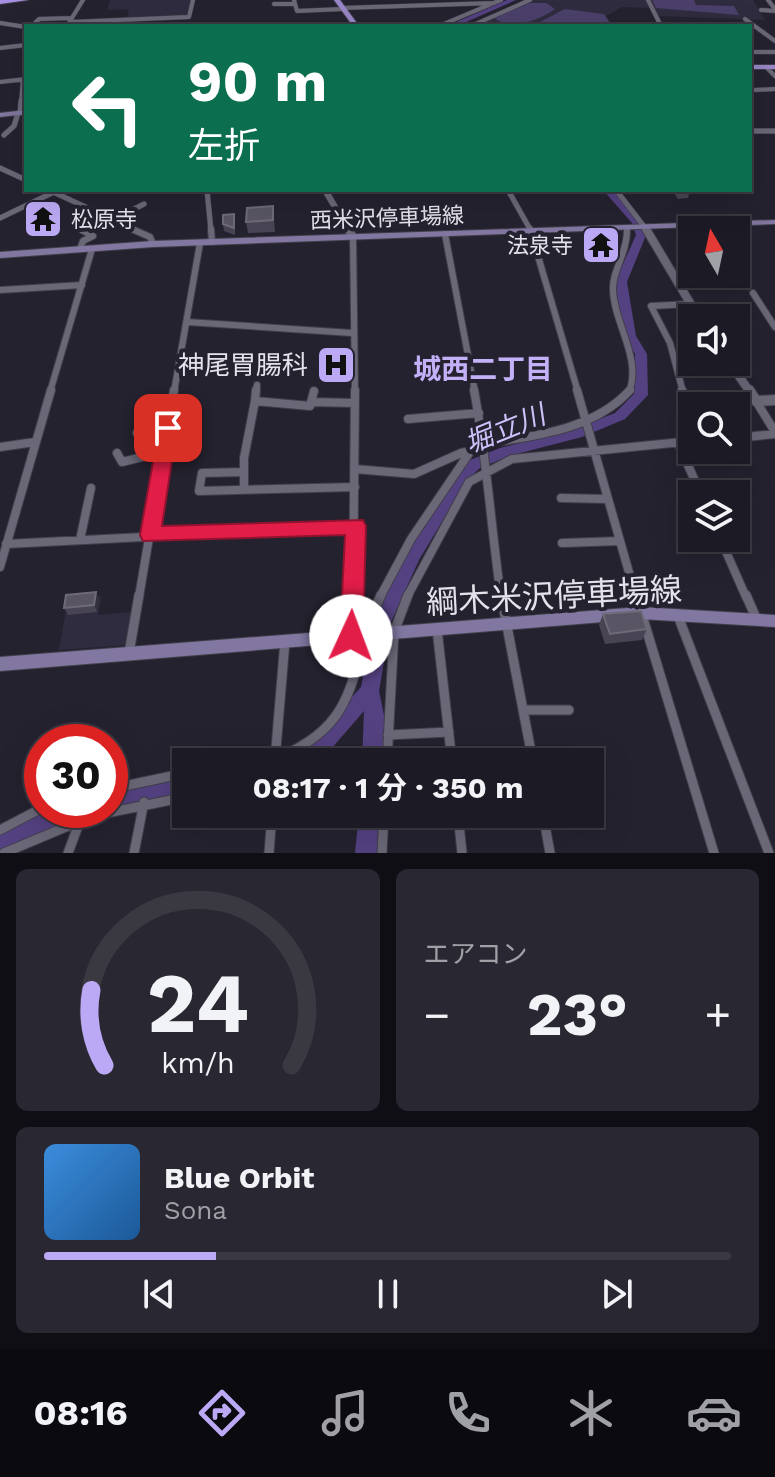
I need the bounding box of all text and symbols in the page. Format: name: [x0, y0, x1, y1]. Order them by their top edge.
text: 90 m: [188, 49, 327, 115]
icon: left: [56, 56, 160, 160]
text: 左折: [188, 125, 260, 167]
temple icon: 松原寺: [22, 198, 64, 240]
street label: 西米沢停車場線: [310, 203, 464, 233]
place label: 松原寺: [71, 207, 137, 232]
north arrow: [678, 216, 750, 288]
map controls: [678, 216, 750, 552]
temple icon: 法泉寺: [580, 224, 622, 266]
place label: 法泉寺: [507, 233, 573, 258]
button: sound: [678, 304, 750, 376]
hospital icon: 神尾胃腸科: [315, 344, 357, 386]
place label: 神尾胃腸科: [178, 350, 308, 380]
district label: 城西二丁目: [413, 353, 553, 386]
button: search: [678, 392, 750, 464]
pin: [134, 394, 202, 462]
water label: 堀立川: [460, 397, 553, 460]
icon: arrive: [146, 406, 190, 450]
button: layers: [678, 480, 750, 552]
street label: 綱木米沢停車場線: [425, 570, 683, 622]
position arrow: [309, 594, 393, 678]
speed limit sign: 30: [24, 724, 128, 828]
text: 08:17 · 1 分 · 350 m: [252, 770, 524, 805]
text: エアコン: [424, 939, 528, 969]
text: 24: [147, 955, 249, 1052]
text: 23°: [527, 979, 628, 1050]
text: −: [424, 989, 450, 1041]
text: +: [704, 989, 731, 1041]
text: km/h: [161, 1046, 235, 1080]
text: Blue Orbit: [164, 1160, 314, 1195]
text: Sona: [164, 1195, 227, 1225]
icon: previous: [137, 1272, 181, 1316]
icon: pause: [366, 1272, 410, 1316]
icon: next: [595, 1272, 639, 1316]
icon: directions: [194, 1385, 250, 1441]
icon: music: [317, 1385, 373, 1441]
icon: phone: [440, 1385, 496, 1441]
icon: climate: [563, 1385, 619, 1441]
icon: car: [686, 1385, 742, 1441]
text: 08:16: [33, 1392, 128, 1434]

